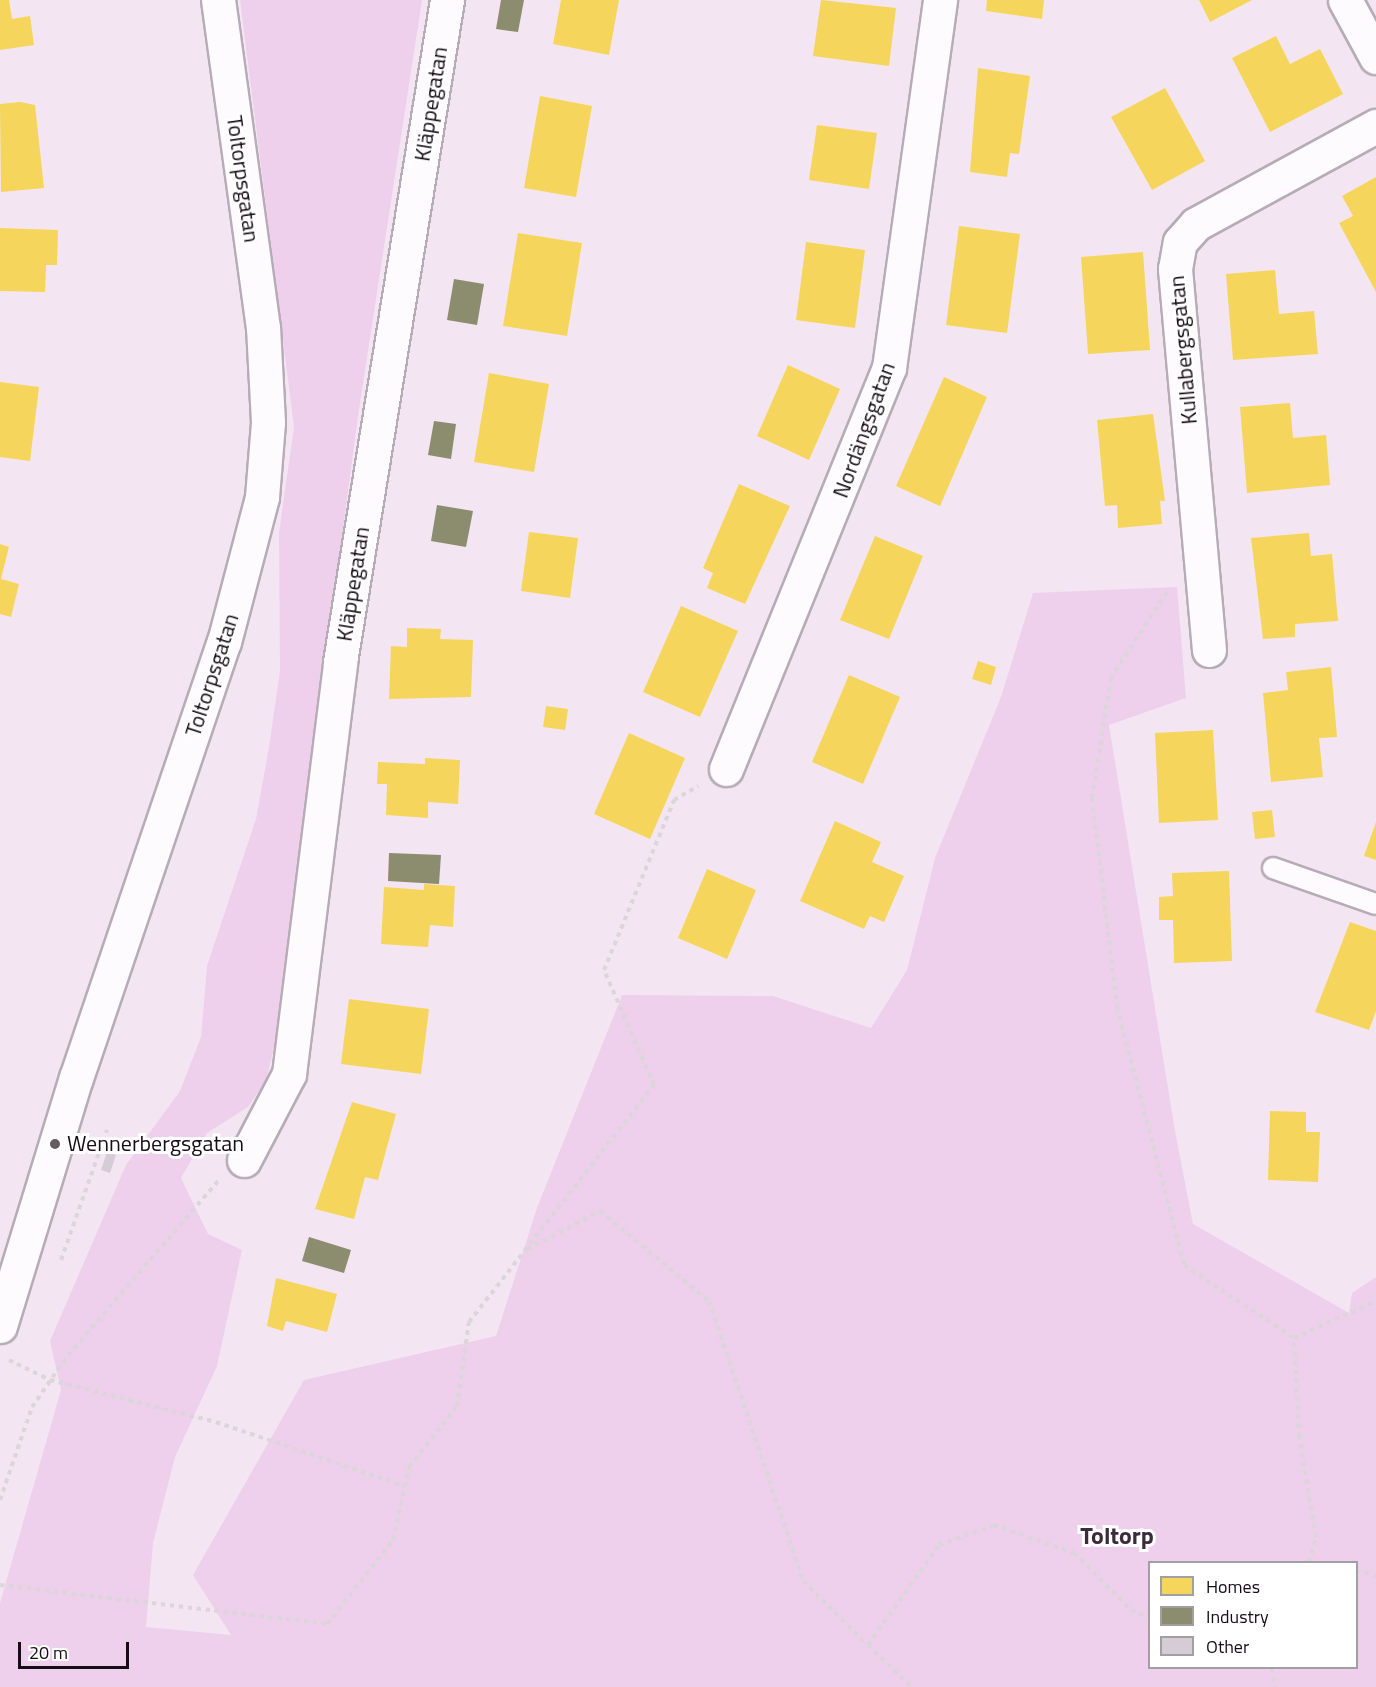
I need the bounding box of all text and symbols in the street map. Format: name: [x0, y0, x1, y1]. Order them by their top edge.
street label: Kläppegatan: [409, 45, 453, 163]
street label: Toltorpsgatan: [221, 114, 265, 244]
street label: Kullabergsgatan: [1163, 274, 1203, 426]
street label: Nordängsgatan: [827, 359, 901, 501]
street label: Kläppegatan: [331, 525, 375, 643]
street label: Toltorpsgatan: [180, 610, 244, 740]
place label: Wennerbergsgatan: [67, 1131, 244, 1157]
marker: Wennerbergsgatan: [48, 1137, 62, 1151]
district label: Toltorp: [1080, 1522, 1154, 1550]
legend: [1148, 1561, 1358, 1669]
text: Homes: [1206, 1573, 1260, 1600]
text: Industry: [1206, 1603, 1269, 1630]
scale bar: [21, 1630, 132, 1668]
text: Other: [1206, 1633, 1249, 1660]
text: 20 m: [29, 1639, 68, 1666]

